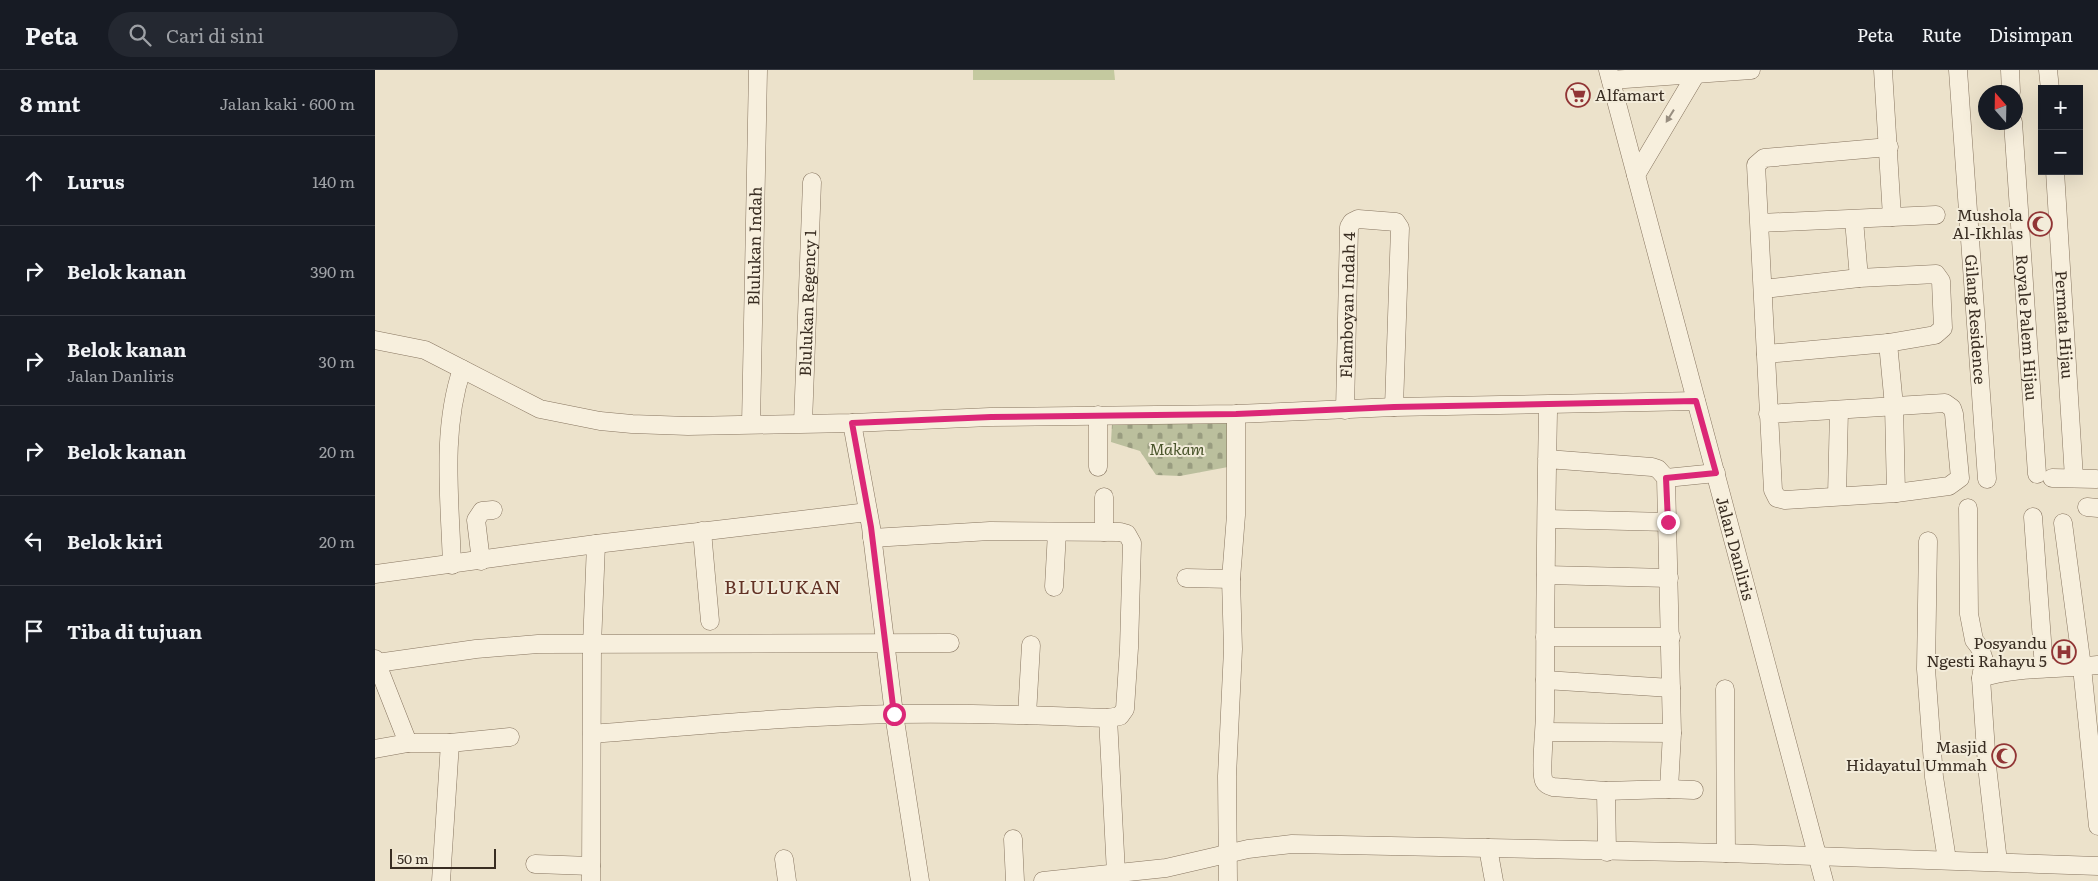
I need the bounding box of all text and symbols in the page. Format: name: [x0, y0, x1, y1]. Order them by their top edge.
search box: [108, 12, 458, 57]
text: Peta: [25, 17, 78, 52]
icon: search: [126, 21, 154, 49]
text: Cari di sini: [166, 21, 264, 49]
text: Peta: [1857, 21, 1894, 48]
text: Rute: [1922, 21, 1961, 48]
text: Disimpan: [1989, 21, 2073, 48]
supermarket icon: Alfamart: [1565, 82, 1591, 108]
place label: Alfamart: [1595, 82, 1665, 106]
north arrow: [1978, 85, 2023, 130]
map controls: [2038, 85, 2083, 175]
button: +: [2038, 85, 2083, 130]
text: 8 mnt: [20, 87, 81, 118]
text: Jalan kaki · 600 m: [220, 91, 355, 115]
one-way arrow: [1666, 109, 1675, 122]
button: −: [2038, 130, 2083, 175]
icon: ahead: [20, 167, 48, 195]
text: Lurus: [67, 167, 124, 195]
text: 140 m: [312, 169, 355, 193]
street label: Blulukan Indah: [740, 186, 767, 306]
place label: Mushola Al-Ikhlas: [1952, 202, 2023, 244]
mosque icon: Mushola Al-Ikhlas: [2027, 211, 2053, 237]
street label: Blulukan Regency 1: [792, 229, 821, 377]
street label: Flamboyan Indah 4: [1333, 231, 1360, 379]
street label: Royale Palem Hijau: [2011, 253, 2045, 402]
street label: Gilang Residence: [1960, 254, 1993, 385]
icon: right: [20, 257, 48, 285]
text: Belok kanan: [67, 257, 186, 285]
text: 390 m: [310, 259, 355, 283]
street label: Permata Hijau: [2050, 269, 2081, 380]
text: Belok kanan: [67, 335, 186, 363]
icon: right: [20, 347, 48, 375]
text: 30 m: [318, 349, 355, 373]
text: Jalan Danliris: [67, 363, 174, 387]
park label: Makam: [1149, 436, 1205, 460]
icon: right: [20, 437, 48, 465]
text: Belok kanan: [67, 437, 186, 465]
text: 20 m: [319, 439, 355, 463]
street label: Jalan Danliris: [1711, 493, 1762, 603]
route end: [1657, 511, 1680, 534]
icon: left: [20, 527, 48, 555]
text: Belok kiri: [67, 527, 163, 555]
text: 20 m: [319, 529, 355, 553]
district label: BLULUKAN: [724, 572, 842, 600]
icon: arrive: [20, 617, 48, 645]
text: Tiba di tujuan: [67, 617, 202, 645]
place label: Posyandu Ngesti Rahayu 5: [1927, 630, 2047, 672]
hospital icon: Posyandu Ngesti Rahayu 5: [2051, 639, 2077, 665]
route start: [883, 703, 906, 726]
place label: Masjid Hidayatul Ummah: [1846, 734, 1987, 776]
mosque icon: Masjid Hidayatul Ummah: [1991, 743, 2017, 769]
scale bar: [390, 846, 496, 869]
text: 50 m: [397, 848, 429, 868]

